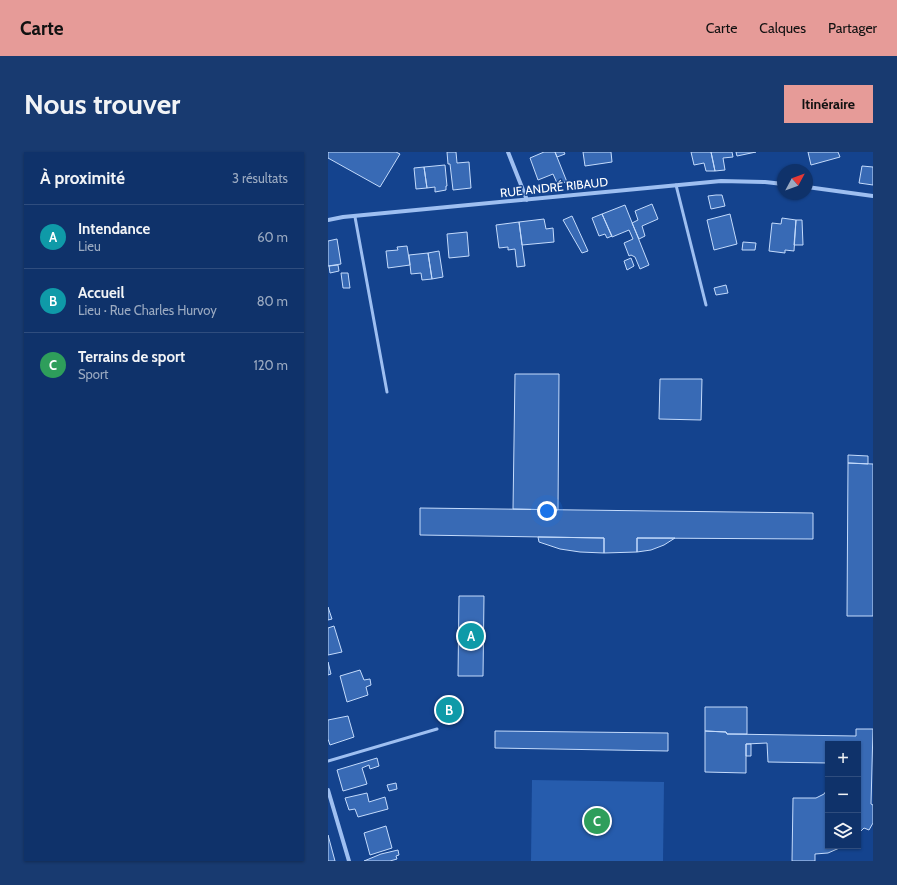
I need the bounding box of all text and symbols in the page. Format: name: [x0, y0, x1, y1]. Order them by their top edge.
text: Carte: [20, 17, 64, 40]
text: Carte: [706, 19, 737, 37]
text: Calques: [759, 19, 806, 37]
text: Partager: [828, 19, 877, 37]
button: Itinéraire: [784, 85, 873, 123]
text: Nous trouver: [24, 87, 180, 121]
north arrow: [777, 164, 813, 200]
text: À proximité: [40, 168, 125, 188]
text: 3 résultats: [232, 170, 288, 186]
street label: RUE ANDRÉ RIBAUD: [499, 174, 609, 200]
text: Intendance: [78, 220, 150, 238]
text: A: [49, 229, 57, 245]
text: 60 m: [257, 229, 288, 245]
text: Lieu: [78, 238, 101, 254]
text: Accueil: [78, 284, 124, 302]
text: B: [49, 293, 57, 309]
text: 80 m: [257, 293, 288, 309]
text: Lieu · Rue Charles Hurvoy: [78, 302, 217, 318]
text: Terrains de sport: [78, 348, 185, 366]
text: C: [49, 357, 57, 373]
text: 120 m: [254, 357, 288, 373]
text: Sport: [78, 366, 108, 382]
your location: [537, 501, 557, 521]
pin: A: [458, 621, 484, 651]
pin: B: [436, 695, 462, 725]
map controls: [825, 741, 861, 849]
button: +: [825, 741, 861, 777]
button: −: [825, 777, 861, 813]
pin: C: [584, 806, 610, 836]
button: layers: [825, 813, 861, 849]

